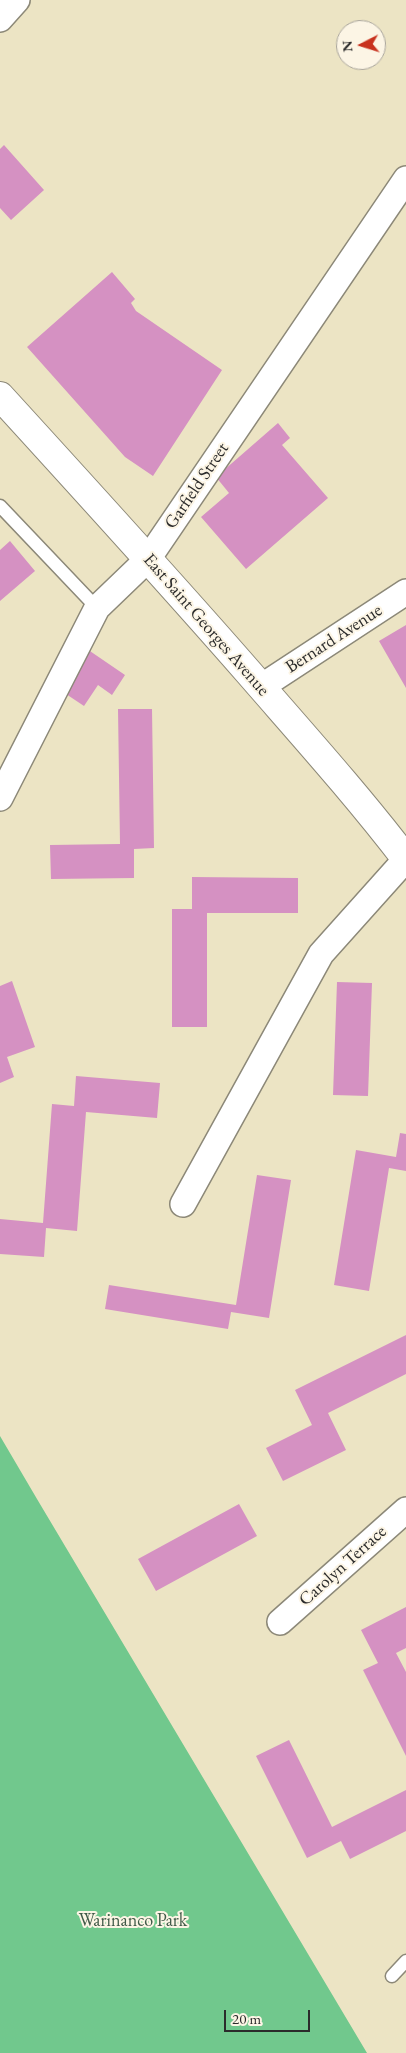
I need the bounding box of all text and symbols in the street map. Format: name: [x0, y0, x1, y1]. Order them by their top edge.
north arrow: [336, 20, 386, 70]
text: N: [338, 40, 357, 53]
street label: Garfield Street: [160, 439, 234, 533]
street label: East Saint Georges Avenue: [138, 549, 274, 701]
street label: Bernard Avenue: [282, 600, 386, 678]
street label: Carolyn Terrace: [295, 1521, 391, 1611]
park label: Warinanco Park: [79, 1910, 187, 1932]
scale bar: [226, 2000, 312, 2032]
text: 20 m: [232, 2009, 261, 2028]

